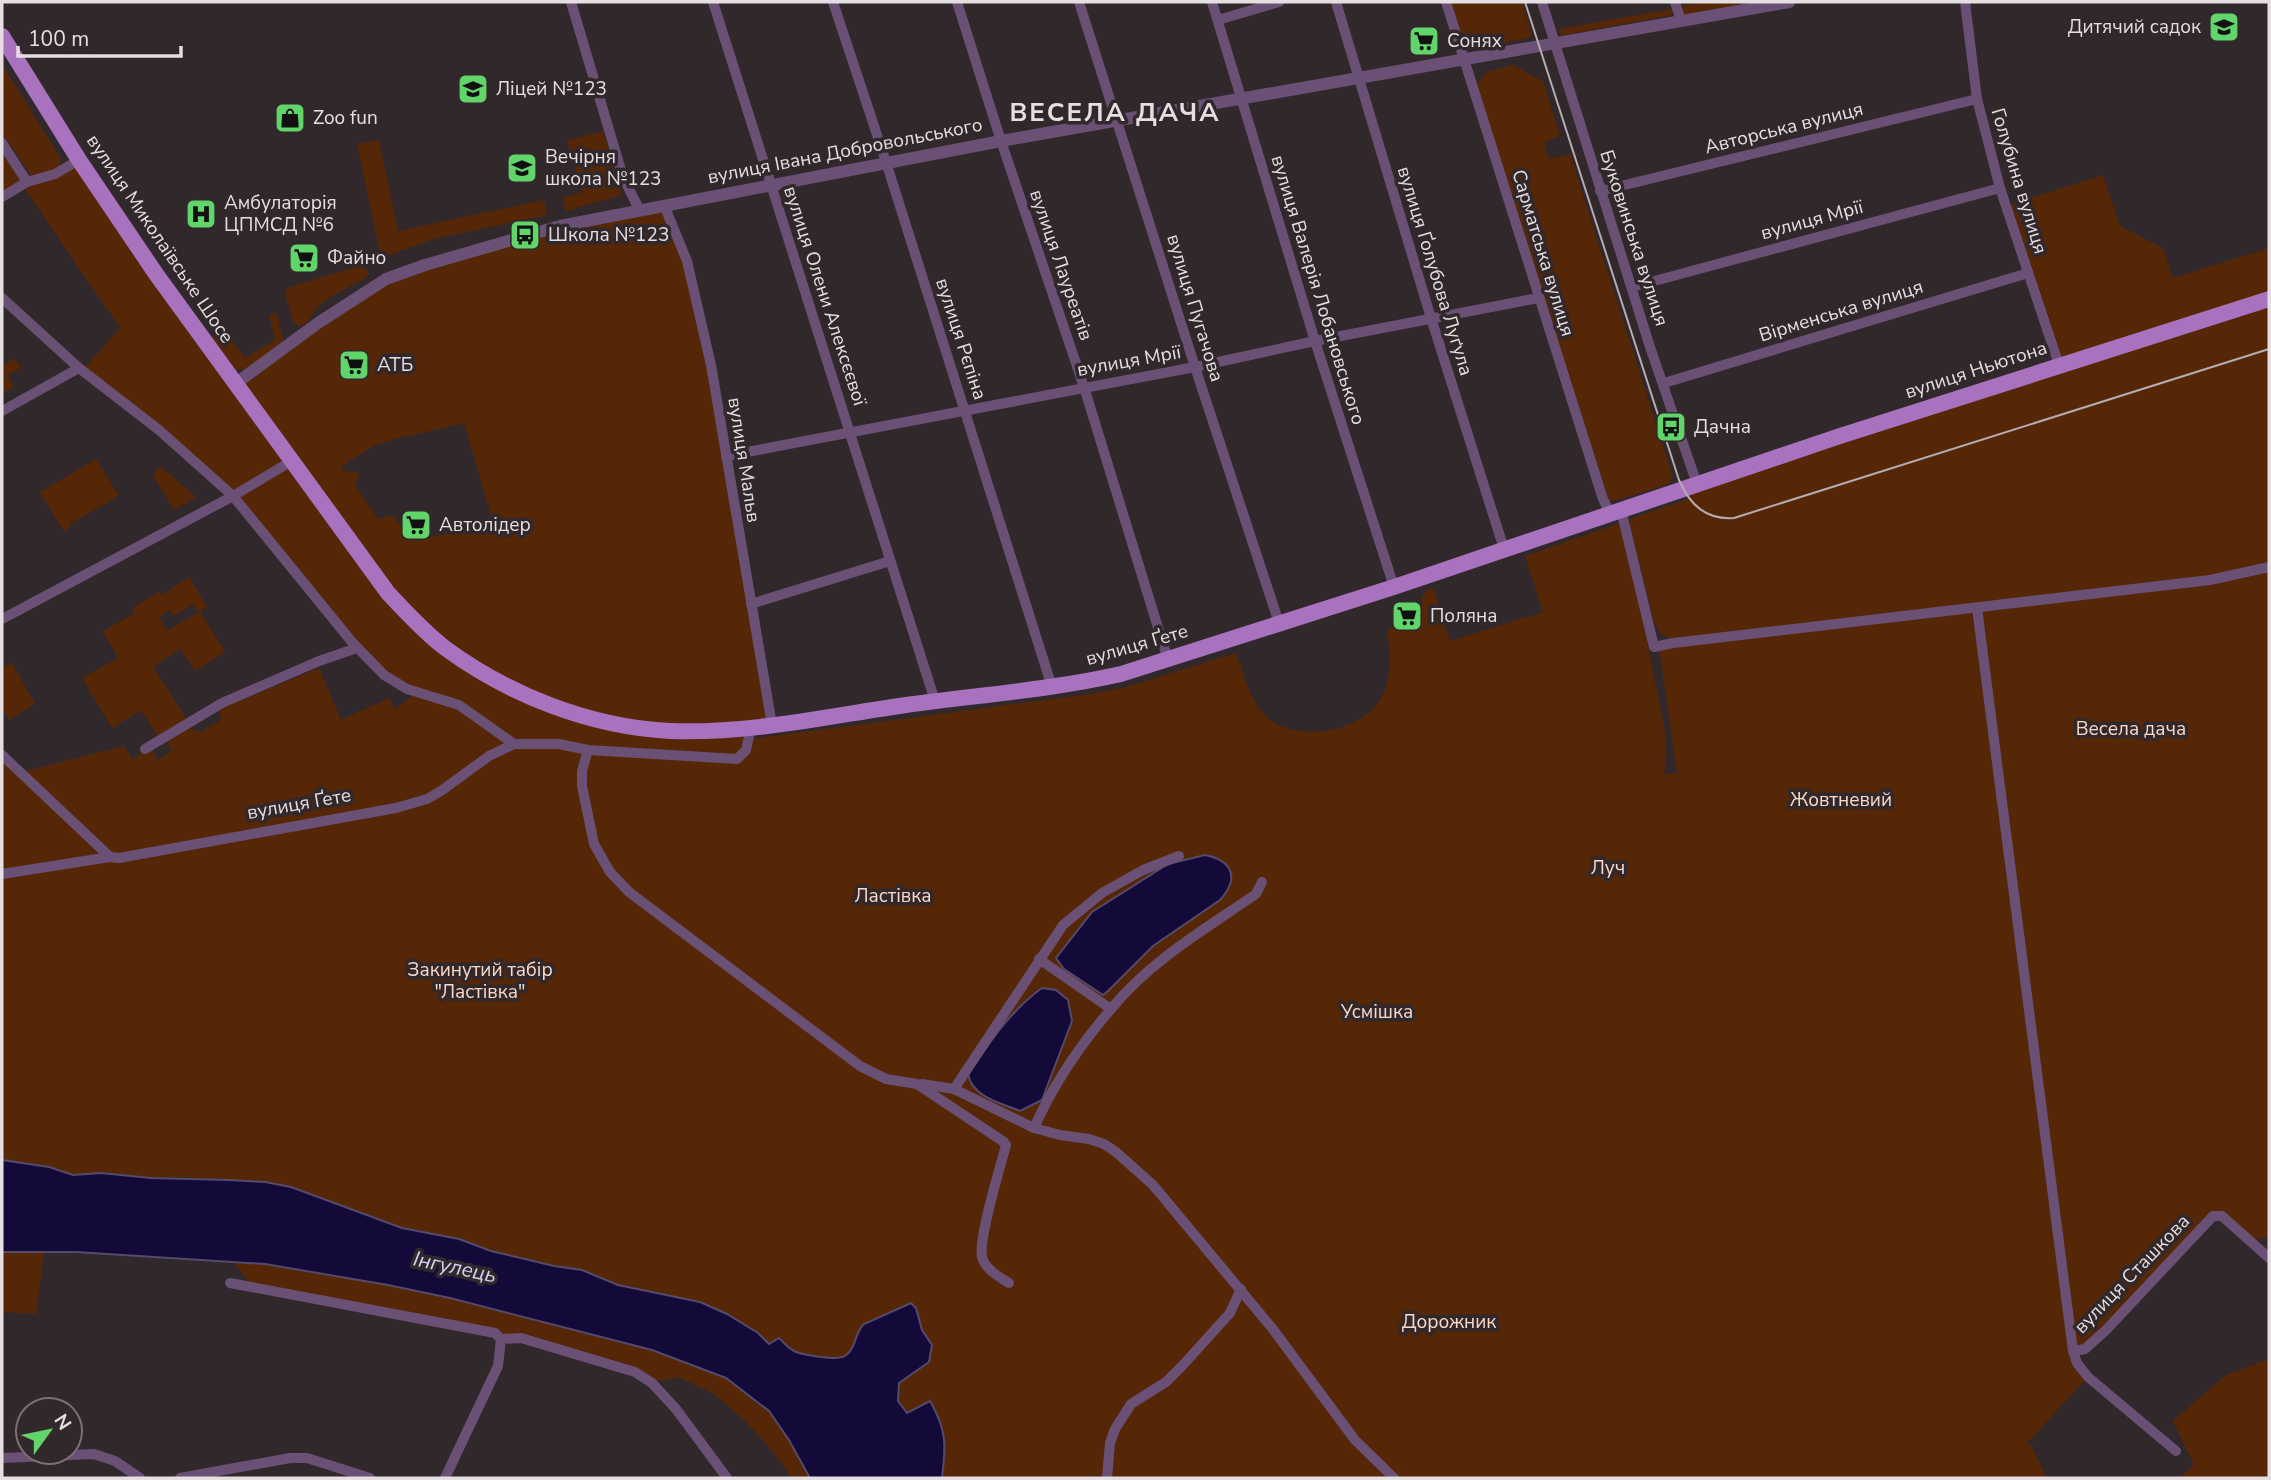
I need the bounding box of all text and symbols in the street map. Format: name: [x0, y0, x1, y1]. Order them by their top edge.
school or university icon: Дитячий садок: [2207, 10, 2241, 44]
scale bar: [18, 14, 180, 58]
place label: Дитячий садок: [2068, 14, 2201, 40]
supermarket icon: Сонях: [1407, 24, 1441, 58]
text: 100 m: [28, 25, 89, 53]
place label: Сонях: [1447, 28, 1502, 54]
school or university icon: Ліцей №123: [456, 72, 490, 106]
place label: Ліцей №123: [496, 76, 607, 102]
district label: ВЕСЕЛА ДАЧА: [1009, 95, 1221, 130]
street label: Авторська вулиця: [1702, 96, 1866, 160]
shop icon: Zoo fun: [273, 101, 307, 135]
place label: Zoo fun: [313, 105, 378, 131]
street label: Голубина вулиця: [1984, 105, 2054, 257]
street label: вулиця Івана Добровольського: [705, 112, 985, 190]
street label: вулиця Миколаївське Шосе: [80, 129, 240, 349]
place label: Вечірня школа №123: [545, 144, 661, 192]
street label: Буковинська вулиця: [1593, 147, 1675, 329]
school or university icon: Вечірня школа №123: [505, 151, 539, 185]
street label: вулиця Валерія Лобановського: [1265, 152, 1371, 428]
street label: вулиця Ґолубова Луґула: [1391, 163, 1479, 379]
street label: Сарматська вулиця: [1505, 166, 1581, 340]
street label: вулиця Олени Алексєєвої: [777, 183, 873, 409]
street label: вулиця Лауреатів: [1023, 186, 1099, 344]
place label: Амбулаторія ЦПМСД №6: [224, 190, 337, 238]
street label: вулиця Мрії: [1758, 194, 1866, 246]
hospital icon: Амбулаторія ЦПМСД №6: [184, 197, 218, 231]
bus stop icon: Школа №123: [508, 218, 542, 252]
place label: Школа №123: [548, 222, 669, 248]
street label: вулиця Пугачова: [1160, 231, 1230, 385]
supermarket icon: Файно: [287, 241, 321, 275]
place label: Файно: [327, 245, 386, 271]
street label: Вірменська вулиця: [1756, 274, 1926, 348]
street label: вулиця Рєпіна: [929, 275, 993, 403]
street label: вулиця Ньютона: [1902, 335, 2050, 405]
street label: вулиця Мрії: [1075, 339, 1183, 383]
supermarket icon: АТБ: [337, 348, 371, 382]
place label: АТБ: [377, 352, 413, 378]
street label: вулиця Мальв: [721, 396, 767, 524]
bus stop icon: Дачна: [1654, 410, 1688, 444]
place label: Дачна: [1694, 414, 1751, 440]
supermarket icon: Автолідер: [399, 508, 433, 542]
place label: Автолідер: [439, 512, 531, 538]
supermarket icon: Поляна: [1390, 599, 1424, 633]
place label: Поляна: [1430, 603, 1497, 629]
street label: вулиця Ґете: [1083, 618, 1191, 672]
park label: Весела дача: [2076, 716, 2186, 742]
street label: вулиця Ґете: [245, 782, 353, 826]
park label: Жовтневий: [1790, 787, 1892, 813]
park label: Луч: [1591, 855, 1625, 881]
park label: Ластівка: [855, 883, 931, 909]
park label: Закинутий табір "Ластівка": [407, 957, 553, 1005]
park label: Усмішка: [1340, 999, 1413, 1025]
street label: вулиця Сташкова: [2068, 1209, 2196, 1339]
water label: Інгулець: [411, 1245, 499, 1289]
park label: Дорожник: [1402, 1309, 1496, 1335]
north arrow: [14, 1396, 84, 1466]
text: N: [48, 1409, 77, 1435]

